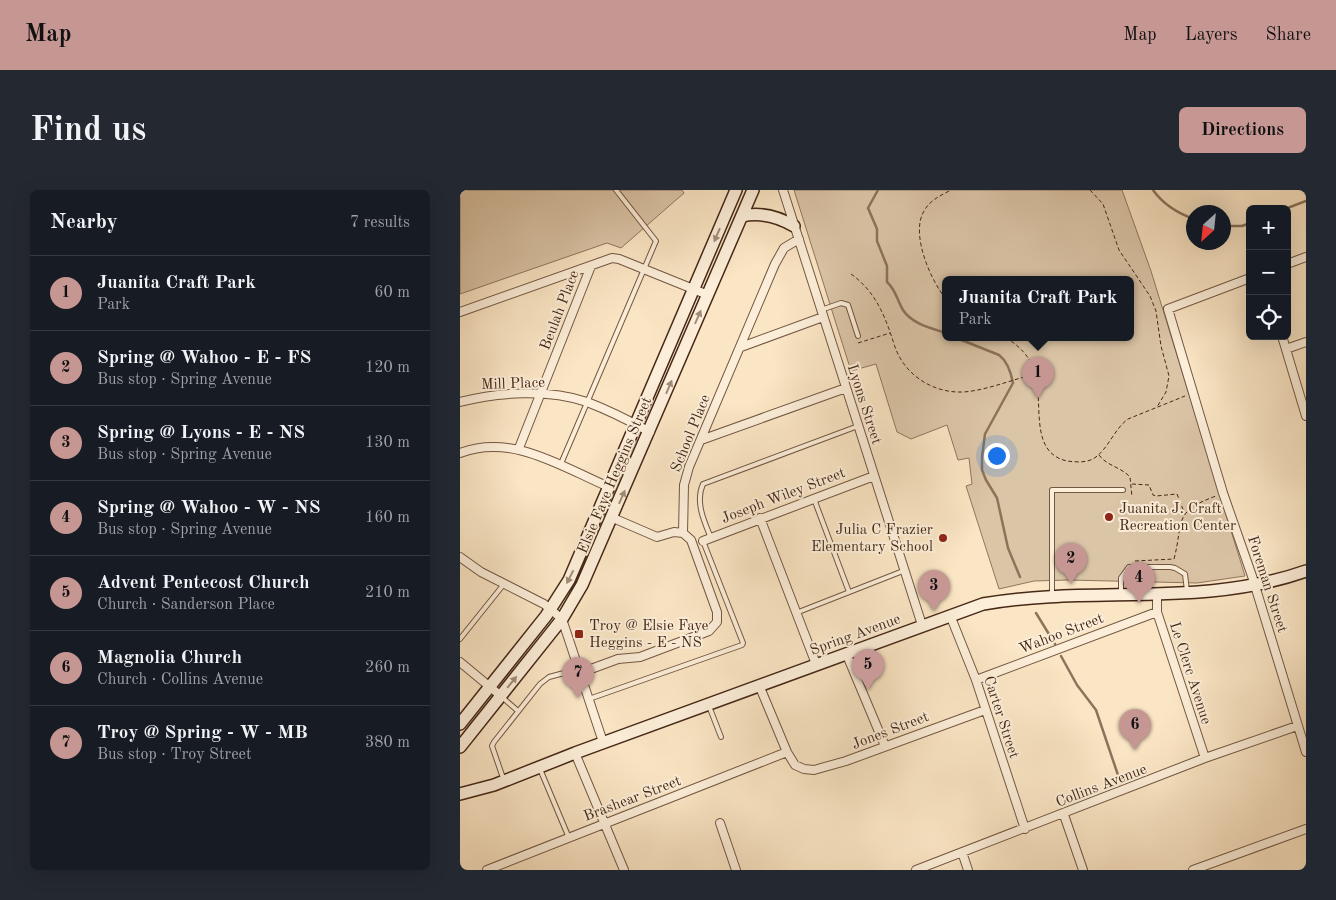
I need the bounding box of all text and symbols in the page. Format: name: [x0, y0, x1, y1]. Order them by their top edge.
text: Map: [25, 23, 72, 47]
text: Map: [1123, 26, 1157, 44]
text: Layers: [1185, 26, 1237, 44]
text: Share: [1265, 26, 1311, 44]
button: Directions: [1179, 107, 1306, 153]
text: Find us: [30, 113, 146, 148]
north arrow: [1186, 205, 1231, 250]
map controls: [1246, 205, 1291, 340]
button: +: [1246, 205, 1291, 250]
text: Nearby: [50, 212, 118, 233]
text: 7 results: [350, 215, 410, 231]
one-way arrow: [712, 228, 720, 242]
button: −: [1246, 250, 1291, 295]
street label: Beulah Place: [538, 268, 583, 353]
text: Juanita Craft Park: [97, 274, 256, 293]
popup: [942, 276, 1134, 341]
text: 1: [61, 285, 71, 301]
text: 60 m: [374, 285, 410, 301]
text: Juanita Craft Park: [959, 289, 1117, 308]
button: locate: [1246, 295, 1291, 340]
text: Park: [97, 297, 130, 313]
one-way arrow: [695, 310, 703, 324]
text: Park: [959, 312, 992, 328]
text: Spring @ Wahoo - E - FS: [97, 349, 311, 368]
pin: 1: [1022, 357, 1054, 398]
text: 2: [61, 360, 71, 376]
text: 120 m: [365, 360, 410, 376]
street label: Lyons Street: [844, 363, 884, 446]
text: Bus stop · Spring Avenue: [97, 372, 272, 388]
street label: Mill Place: [481, 376, 545, 393]
one-way arrow: [665, 380, 673, 394]
street label: School Place: [669, 393, 714, 474]
street label: Elsie Faye Heggins Street: [576, 395, 655, 556]
text: Spring @ Lyons - E - NS: [97, 424, 305, 443]
text: 3: [61, 435, 71, 451]
text: 130 m: [365, 435, 410, 451]
your location: [984, 443, 1010, 469]
text: Bus stop · Spring Avenue: [97, 447, 272, 463]
street label: Joseph Wiley Street: [720, 466, 848, 527]
one-way arrow: [618, 490, 626, 504]
text: Spring @ Wahoo - W - NS: [97, 499, 320, 518]
place label: Juanita J. Craft Recreation Center: [1119, 502, 1236, 534]
text: 4: [61, 510, 71, 526]
text: 160 m: [365, 510, 410, 526]
marker: Juanita J. Craft Recreation Center: [1103, 511, 1115, 523]
text: Bus stop · Spring Avenue: [97, 522, 272, 538]
place label: Julia C Frazier Elementary School: [811, 523, 933, 555]
marker: Julia C Frazier Elementary School: [937, 532, 949, 544]
street label: Foreman Street: [1244, 534, 1289, 635]
pin: 2: [1055, 543, 1087, 584]
pin: 4: [1123, 562, 1155, 603]
one-way arrow: [566, 570, 574, 584]
pin: 3: [918, 570, 950, 611]
text: Advent Pentecost Church: [97, 574, 310, 593]
text: 5: [61, 585, 71, 601]
text: 210 m: [365, 585, 410, 601]
text: Church · Sanderson Place: [97, 597, 275, 613]
street label: Wahoo Street: [1017, 611, 1106, 657]
street label: Spring Avenue: [808, 612, 903, 659]
place label: Troy @ Elsie Faye Heggins - E - NS: [589, 619, 709, 651]
street label: Le Clerc Avenue: [1166, 620, 1213, 727]
marker: Troy @ Elsie Faye Heggins - E - NS: [573, 628, 585, 640]
text: Magnolia Church: [97, 649, 242, 668]
pin: 5: [852, 649, 884, 690]
pin: 7: [562, 657, 594, 698]
text: 6: [61, 660, 71, 676]
text: 260 m: [365, 660, 410, 676]
text: Church · Collins Avenue: [97, 672, 263, 688]
street label: Carter Street: [980, 674, 1021, 761]
one-way arrow: [507, 675, 518, 688]
pin: 6: [1119, 709, 1151, 750]
street label: Jones Street: [850, 710, 931, 753]
text: Troy @ Spring - W - MB: [97, 724, 308, 743]
text: 7: [61, 735, 71, 751]
text: 380 m: [365, 735, 410, 751]
text: Bus stop · Troy Street: [97, 747, 252, 763]
street label: Collins Avenue: [1054, 762, 1149, 811]
street label: Brashear Street: [582, 774, 683, 825]

